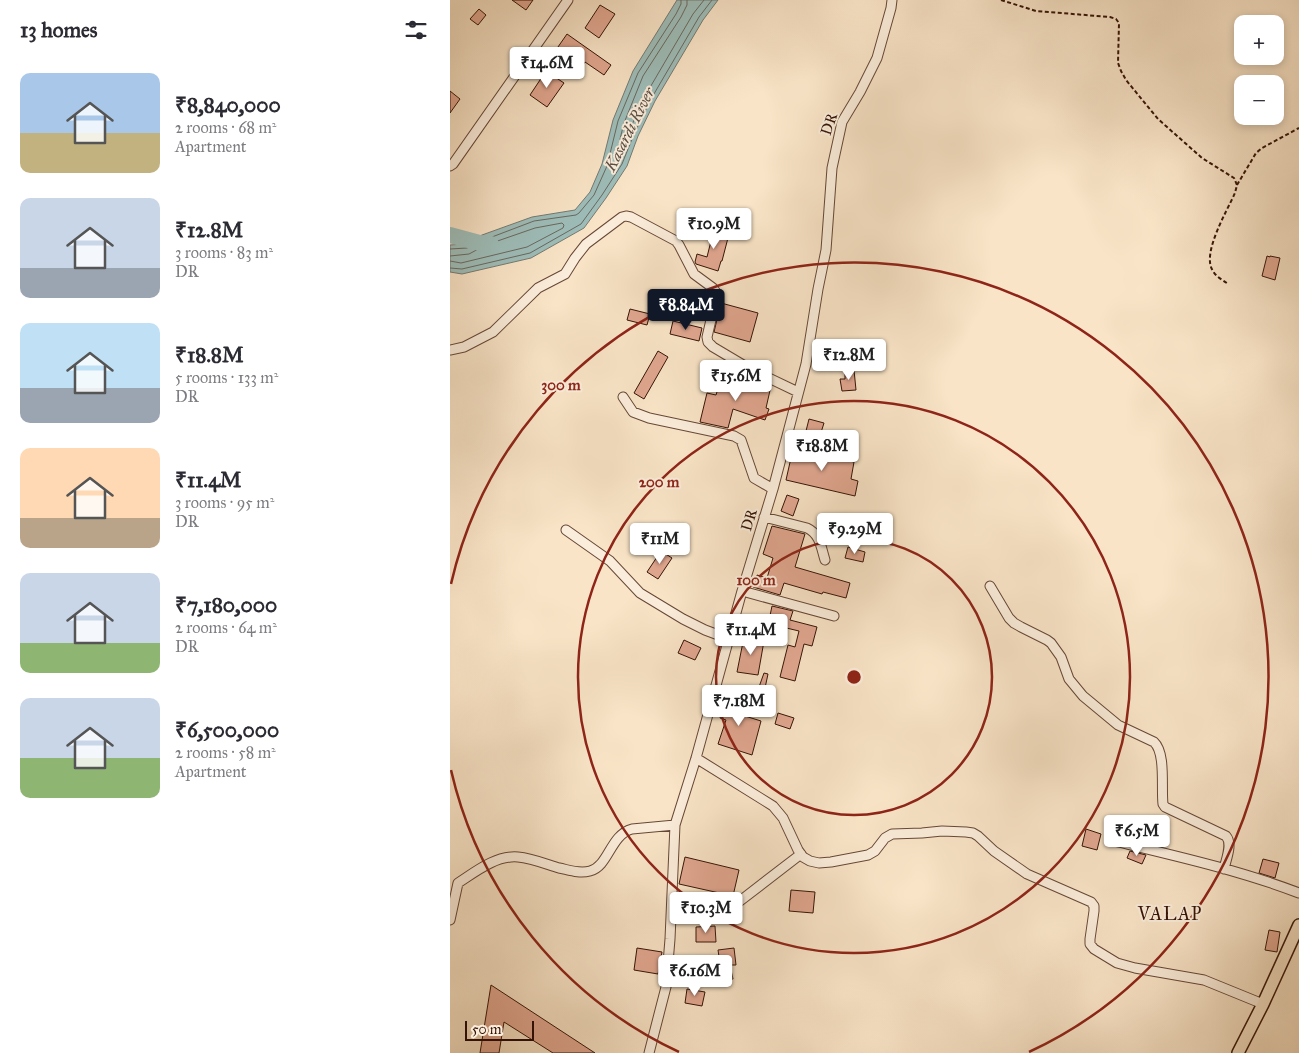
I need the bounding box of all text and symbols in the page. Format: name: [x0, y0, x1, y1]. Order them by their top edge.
map controls: [1234, 15, 1284, 125]
button: +: [1234, 15, 1284, 65]
icon: filters: [402, 16, 430, 44]
text: 13 homes: [20, 17, 97, 43]
pin: ₹14.6M: [506, 46, 588, 89]
text: ₹14.6M: [521, 53, 573, 72]
button: −: [1234, 75, 1284, 125]
water label: Kasardi River: [600, 83, 659, 175]
text: ₹8,840,000: [175, 92, 281, 118]
icon: home: [60, 93, 120, 153]
street label: DR: [817, 110, 841, 137]
text: 2 rooms · 68 m²: [175, 118, 276, 137]
text: Apartment: [175, 137, 247, 156]
pin: ₹10.9M: [673, 208, 755, 250]
text: ₹10.9M: [687, 214, 741, 233]
text: ₹12.8M: [175, 217, 243, 243]
icon: home: [60, 218, 120, 278]
text: 3 rooms · 83 m²: [175, 243, 273, 262]
text: DR: [175, 262, 199, 281]
pin: ₹8.84M: [645, 288, 727, 331]
text: ₹8.84M: [659, 295, 713, 314]
pin: ₹12.8M: [808, 338, 890, 381]
text: ₹18.8M: [175, 342, 244, 368]
icon: home: [60, 343, 120, 403]
text: ₹12.8M: [823, 345, 875, 364]
pin: ₹15.6M: [695, 360, 777, 402]
text: ₹15.6M: [711, 366, 761, 385]
text: 5 rooms · 133 m²: [175, 368, 278, 387]
text: 300 m: [541, 376, 581, 395]
text: DR: [175, 387, 199, 406]
pin: ₹18.8M: [781, 430, 863, 472]
text: ₹18.8M: [796, 436, 848, 455]
text: ₹11.4M: [175, 467, 242, 493]
icon: home: [60, 468, 120, 528]
text: 200 m: [639, 473, 680, 491]
text: 3 rooms · 95 m²: [175, 493, 274, 512]
street label: DR: [737, 506, 761, 533]
text: DR: [175, 512, 199, 531]
pin: ₹9.29M: [814, 512, 896, 555]
text: ₹9.29M: [828, 519, 882, 538]
pin: ₹11M: [630, 522, 690, 565]
text: ₹11M: [641, 529, 679, 548]
text: 100 m: [736, 571, 776, 589]
text: ₹7,180,000: [175, 592, 277, 618]
icon: home: [60, 593, 120, 653]
pin: ₹11.4M: [710, 614, 792, 656]
text: 2 rooms · 64 m²: [175, 618, 277, 637]
text: ₹11.4M: [726, 620, 776, 639]
text: DR: [175, 637, 199, 656]
centre of rings: [845, 668, 863, 686]
pin: ₹7.18M: [698, 684, 780, 727]
text: ₹7.18M: [713, 691, 765, 710]
text: ₹6,500,000: [175, 717, 279, 743]
icon: home: [60, 718, 120, 778]
text: 2 rooms · 58 m²: [175, 743, 276, 762]
text: Apartment: [175, 762, 247, 781]
pin: ₹6.5M: [1102, 814, 1172, 857]
text: ₹6.5M: [1115, 821, 1159, 840]
pin: ₹10.3M: [665, 892, 747, 934]
text: ₹10.3M: [681, 898, 731, 917]
district label: VALAP: [1137, 903, 1202, 925]
pin: ₹6.16M: [654, 954, 736, 997]
text: ₹6.16M: [669, 961, 721, 980]
scale bar: [465, 1018, 534, 1041]
text: 50 m: [472, 1021, 501, 1038]

